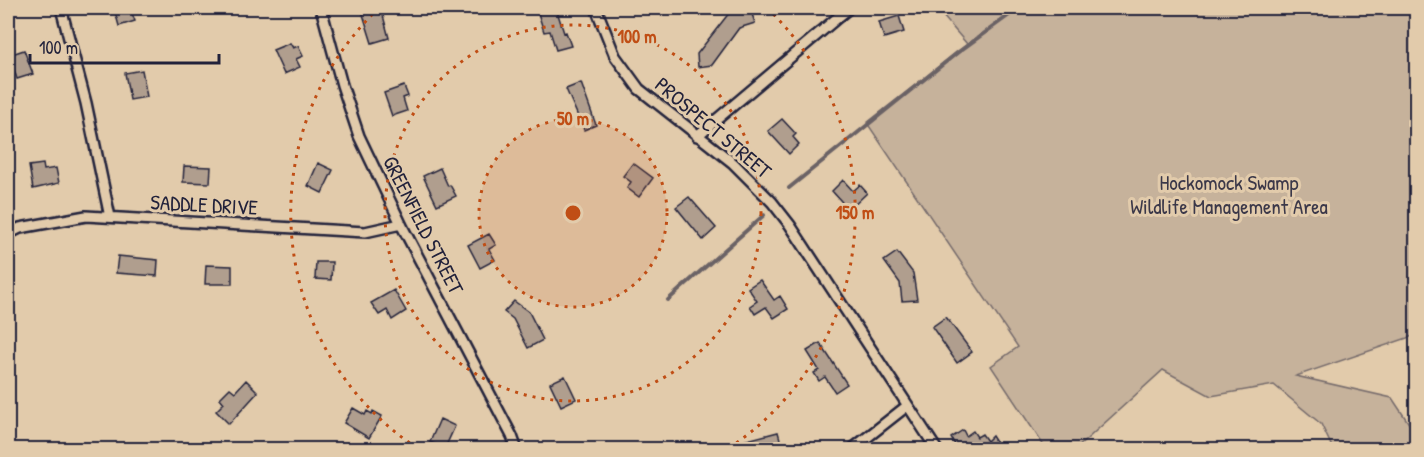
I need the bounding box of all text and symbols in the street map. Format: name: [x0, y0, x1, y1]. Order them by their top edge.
text: 100 m: [617, 24, 657, 49]
scale bar: [30, 27, 219, 65]
text: 100 m: [39, 35, 78, 60]
street label: PROSPECT STREET: [649, 70, 779, 186]
text: 50 m: [557, 106, 589, 131]
street label: GREENFIELD STREET: [376, 151, 471, 300]
park label: Hockomock Swamp Wildlife Management Area: [1130, 168, 1328, 221]
street label: SADDLE DRIVE: [150, 187, 258, 222]
text: 150 m: [836, 200, 874, 225]
centre of rings: [563, 203, 583, 223]

